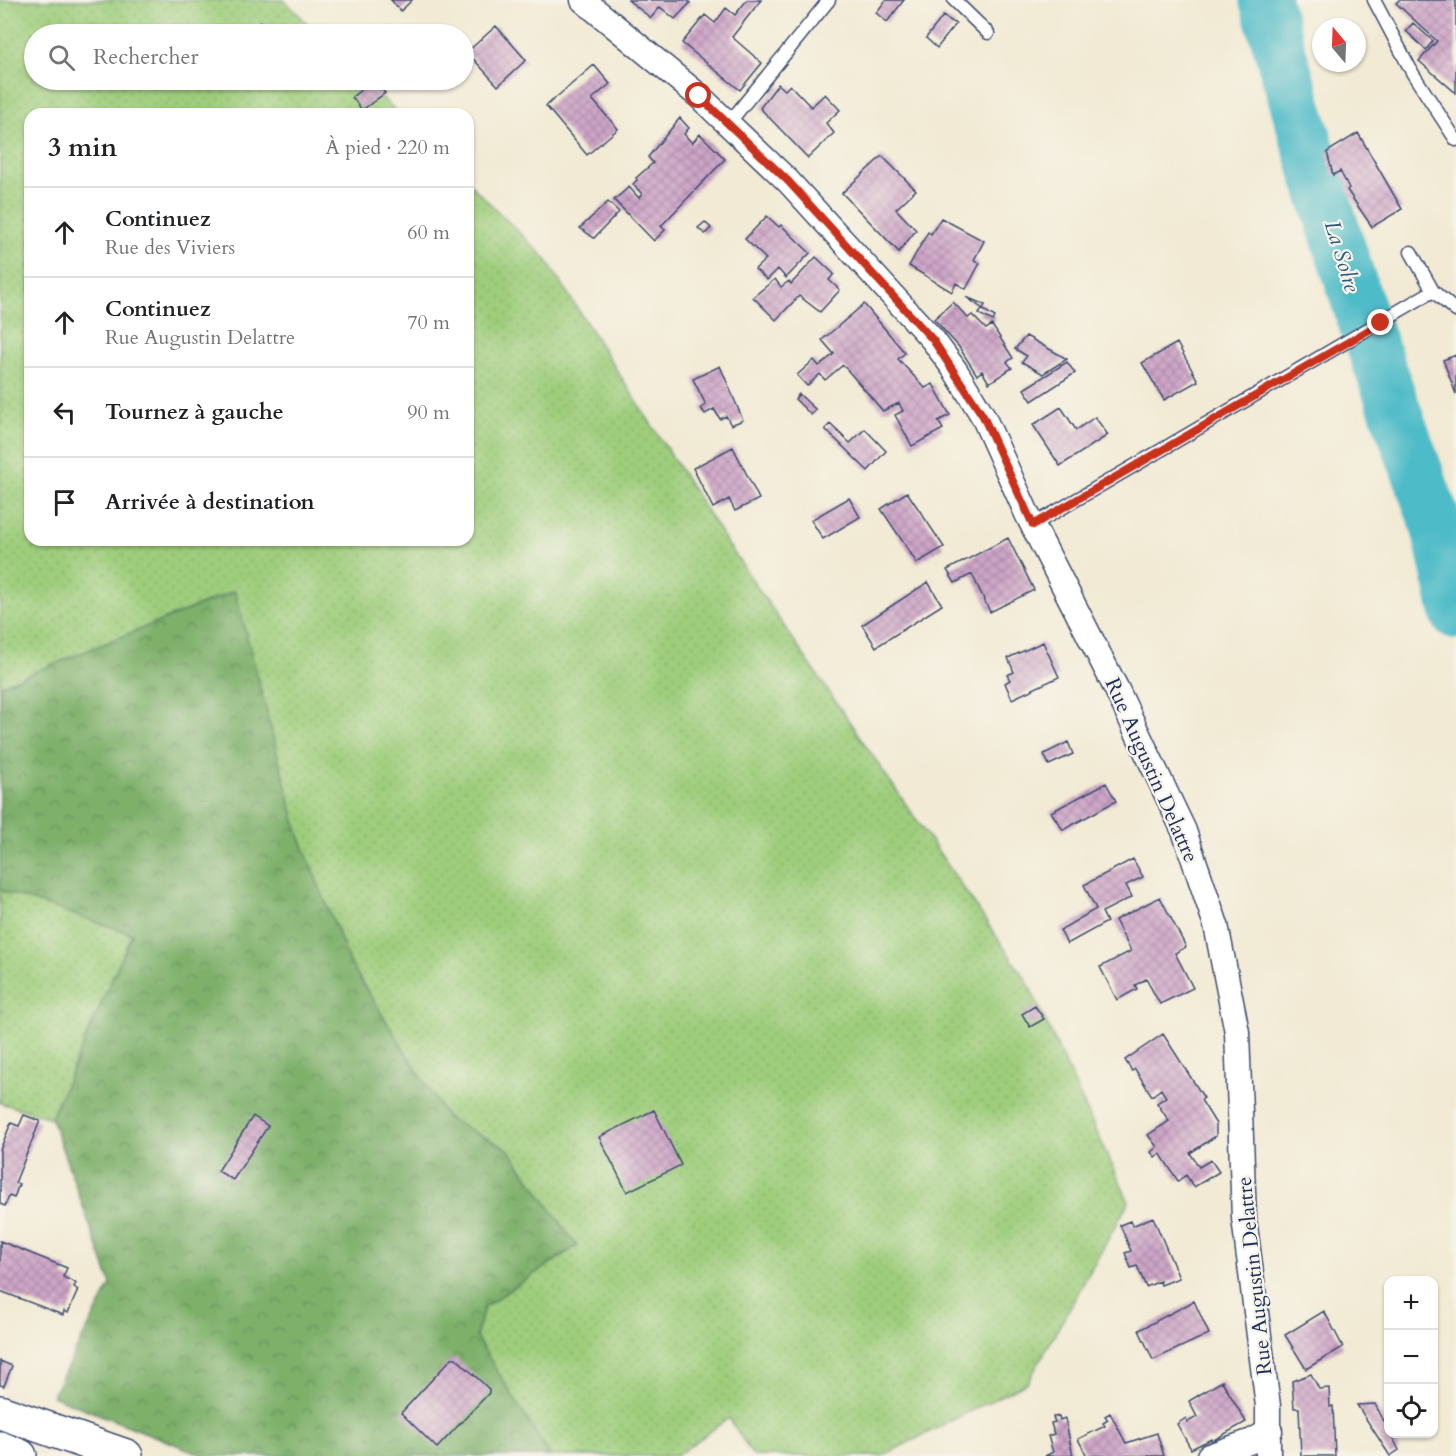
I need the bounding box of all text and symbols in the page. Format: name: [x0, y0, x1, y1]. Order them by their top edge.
north arrow: [1312, 18, 1366, 72]
search box: [24, 24, 474, 90]
icon: search: [45, 41, 78, 74]
text: Rechercher: [93, 42, 198, 72]
route start: [685, 82, 711, 108]
text: 3 min: [48, 130, 117, 165]
text: À pied · 220 m: [326, 134, 450, 161]
text: Continuez: [105, 204, 211, 234]
icon: ahead: [48, 216, 81, 249]
water label: La Solre: [1317, 217, 1367, 296]
text: 60 m: [407, 219, 450, 246]
text: Rue des Viviers: [105, 234, 235, 261]
text: Continuez: [105, 294, 211, 324]
icon: ahead: [48, 306, 81, 339]
text: 70 m: [407, 309, 450, 336]
route end: [1367, 309, 1393, 335]
text: Rue Augustin Delattre: [105, 324, 295, 351]
icon: left: [48, 396, 81, 429]
text: Tournez à gauche: [105, 397, 284, 427]
text: 90 m: [407, 399, 450, 426]
icon: arrive: [48, 486, 81, 519]
text: Arrivée à destination: [105, 487, 315, 517]
street label: Rue Augustin Delattre: [1098, 673, 1205, 867]
street label: Rue Augustin Delattre: [1230, 1175, 1279, 1377]
map controls: [1384, 1276, 1438, 1438]
button: +: [1384, 1276, 1438, 1330]
button: −: [1384, 1330, 1438, 1384]
button: locate: [1384, 1384, 1438, 1438]

